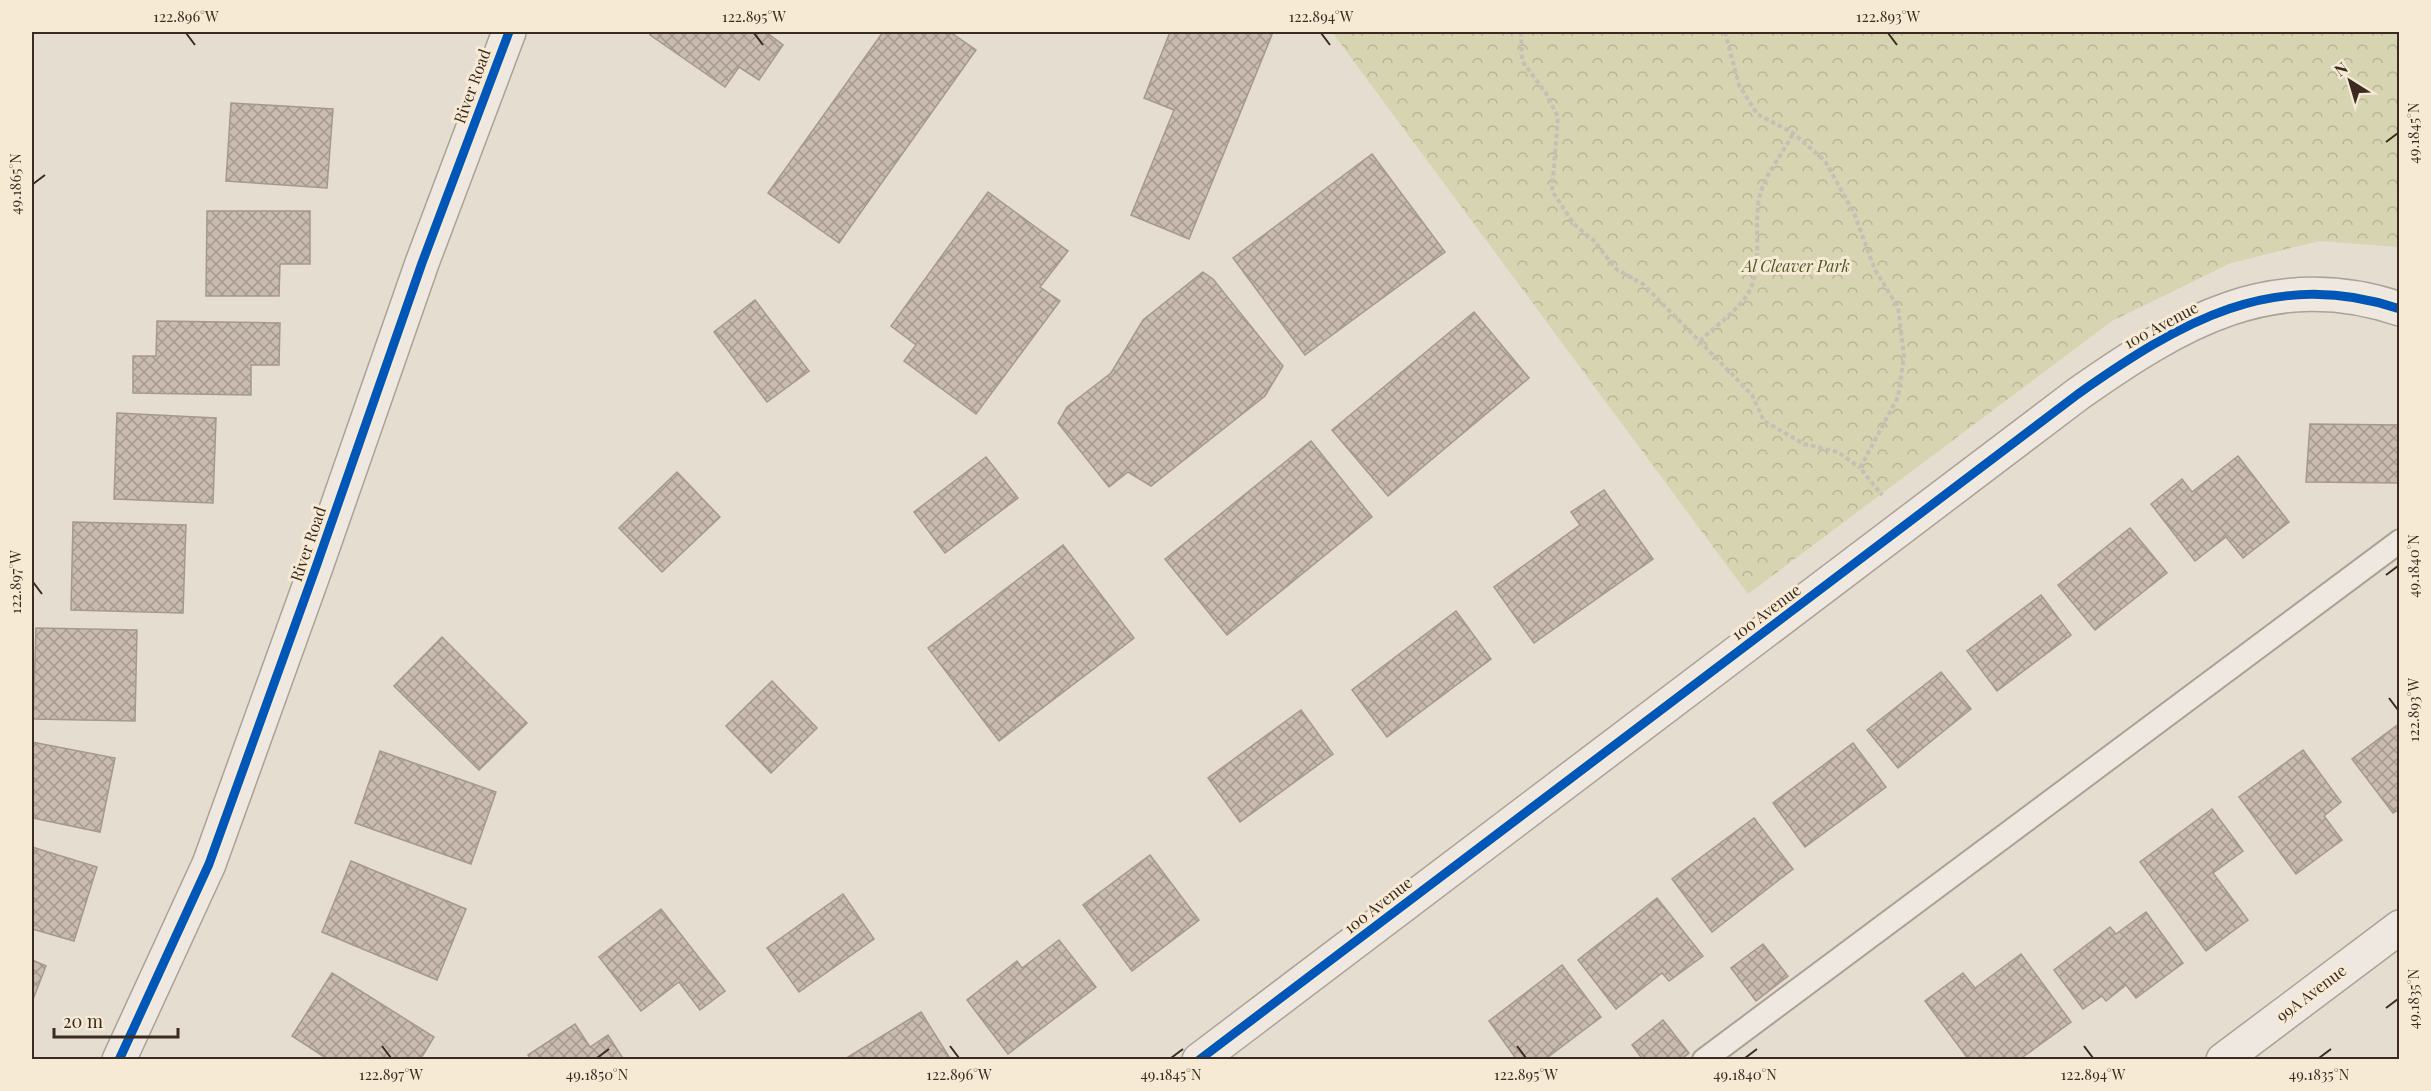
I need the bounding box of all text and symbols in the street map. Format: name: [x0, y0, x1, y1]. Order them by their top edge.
text: 122.896°W: [153, 6, 219, 26]
text: 122.895°W: [722, 6, 786, 26]
text: 122.894°W: [1289, 6, 1354, 26]
text: 122.893°W: [1856, 6, 1920, 26]
street label: River Road: [448, 46, 495, 126]
north arrow: [2320, 51, 2380, 111]
text: N: [2330, 56, 2352, 80]
text: 49.1845°N: [2403, 102, 2423, 164]
text: 49.1865°N: [5, 153, 25, 215]
park label: Al Cleaver Park: [1740, 255, 1850, 276]
street label: 100 Avenue: [2120, 296, 2202, 353]
street label: River Road: [285, 504, 330, 584]
text: 49.1840°N: [2403, 534, 2423, 598]
text: 122.897°W: [5, 550, 25, 614]
street label: 100 Avenue: [1727, 579, 1805, 644]
text: 122.893°W: [2403, 678, 2423, 742]
street label: 100 Avenue: [1339, 871, 1416, 938]
street label: 99A Avenue: [2271, 959, 2350, 1026]
text: 49.1835°N: [2403, 968, 2423, 1029]
scale bar: [54, 1001, 178, 1039]
text: 20 m: [63, 1009, 103, 1033]
text: 122.897°W: [359, 1064, 423, 1084]
text: 49.1850°N: [566, 1064, 629, 1084]
text: 122.896°W: [926, 1064, 992, 1084]
text: 49.1845°N: [1140, 1064, 1202, 1084]
text: 122.895°W: [1494, 1064, 1558, 1084]
text: 49.1840°N: [1713, 1064, 1777, 1084]
text: 122.894°W: [2061, 1064, 2126, 1084]
text: 49.1835°N: [2289, 1064, 2350, 1084]

